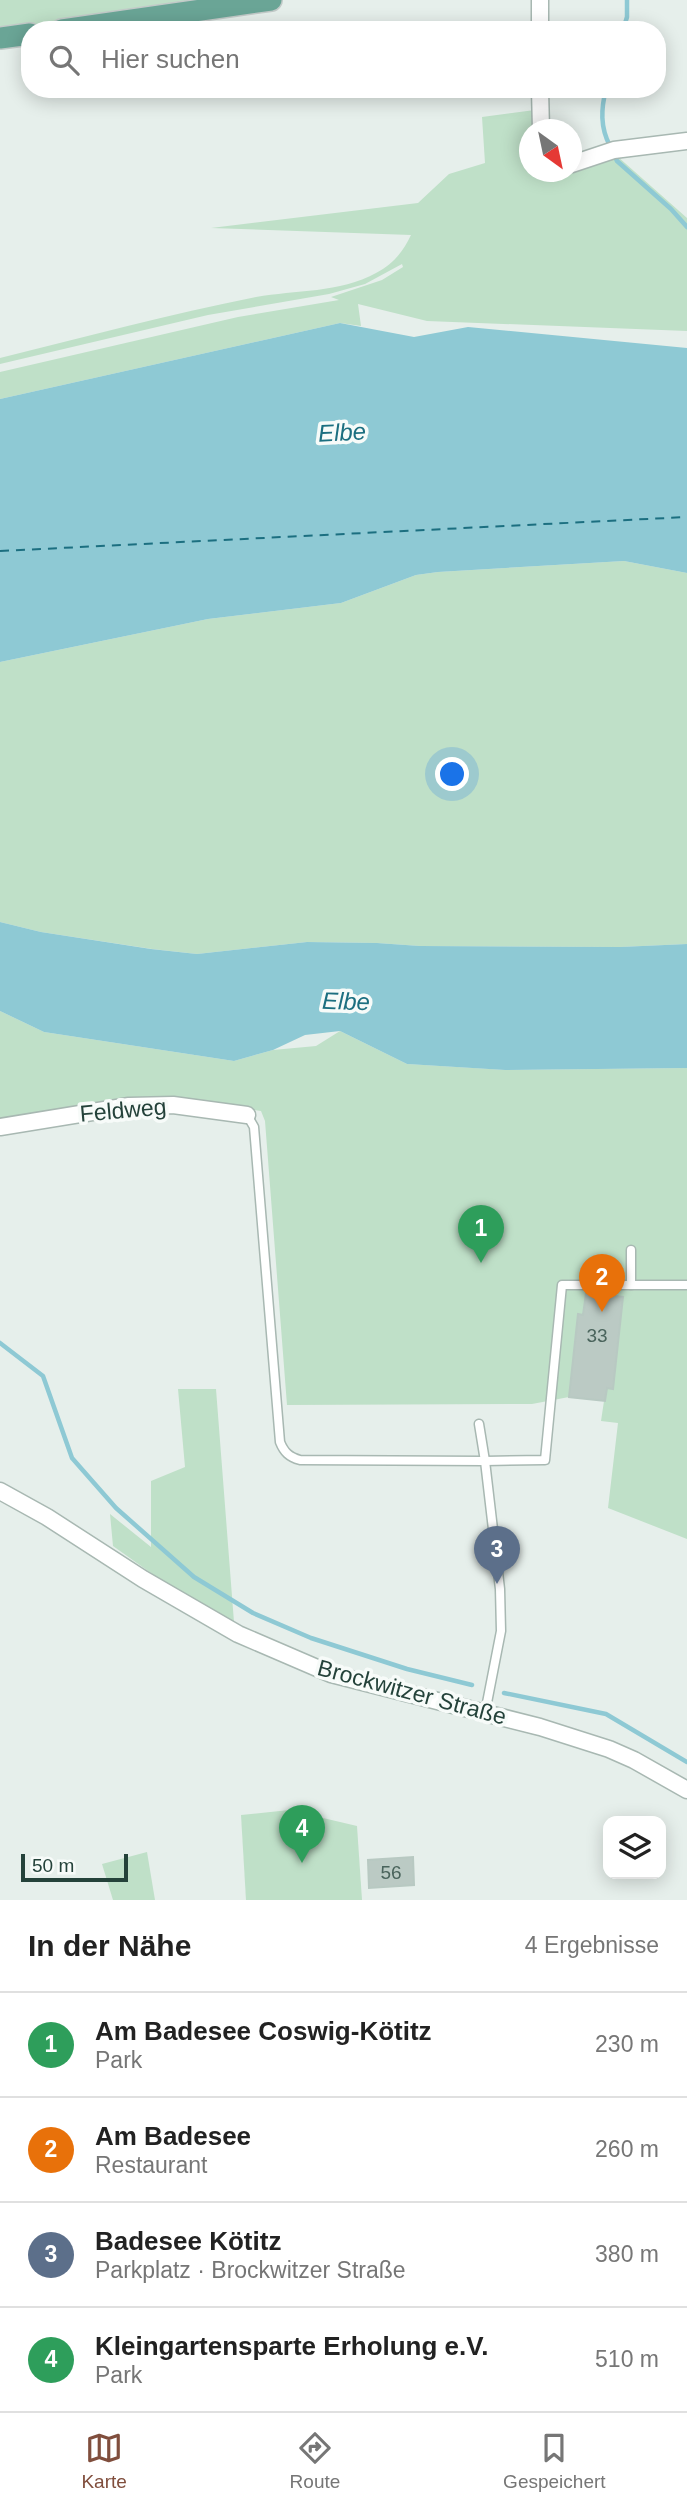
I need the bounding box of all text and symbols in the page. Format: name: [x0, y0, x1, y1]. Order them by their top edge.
search box: [21, 21, 666, 98]
icon: search: [45, 41, 83, 79]
text: Hier suchen: [101, 44, 240, 74]
north arrow: [519, 119, 582, 182]
water label: Elbe: [317, 417, 367, 447]
your location: [435, 757, 469, 791]
water label: Elbe: [322, 987, 370, 1015]
street label: Feldweg: [79, 1093, 167, 1127]
pin: 1: [458, 1205, 504, 1263]
pin: 2: [579, 1254, 625, 1312]
house number: 33: [586, 1325, 608, 1346]
pin: 3: [474, 1526, 520, 1584]
street label: Brockwitzer Straße: [315, 1654, 509, 1730]
pin: 4: [279, 1805, 325, 1863]
map controls: [603, 1816, 666, 1879]
button: layers: [603, 1816, 666, 1879]
scale bar: [21, 1851, 128, 1883]
text: 50 m: [32, 1855, 74, 1876]
house number: 56: [380, 1862, 402, 1883]
text: In der Nähe: [28, 1929, 191, 1962]
text: 4 Ergebnisse: [525, 1932, 659, 1958]
text: Am Badesee Coswig-Kötitz: [95, 2016, 432, 2046]
text: 1: [45, 2031, 57, 2057]
text: 230 m: [595, 2031, 659, 2057]
text: Park: [95, 2047, 142, 2073]
text: Am Badesee: [95, 2121, 251, 2151]
text: 2: [45, 2136, 57, 2162]
text: 260 m: [595, 2136, 659, 2162]
text: Restaurant: [95, 2152, 208, 2178]
text: Badesee Kötitz: [95, 2226, 281, 2256]
text: 3: [45, 2241, 57, 2267]
text: 380 m: [595, 2241, 659, 2267]
text: Parkplatz · Brockwitzer Straße: [95, 2257, 406, 2283]
text: Kleingartensparte Erholung e.V.: [95, 2331, 488, 2361]
text: 4: [45, 2346, 57, 2372]
text: 510 m: [595, 2346, 659, 2372]
text: Park: [95, 2362, 142, 2388]
tab: Karte: [81, 2429, 127, 2493]
tab: Route: [290, 2429, 340, 2493]
tab: Gespeichert: [503, 2429, 606, 2493]

